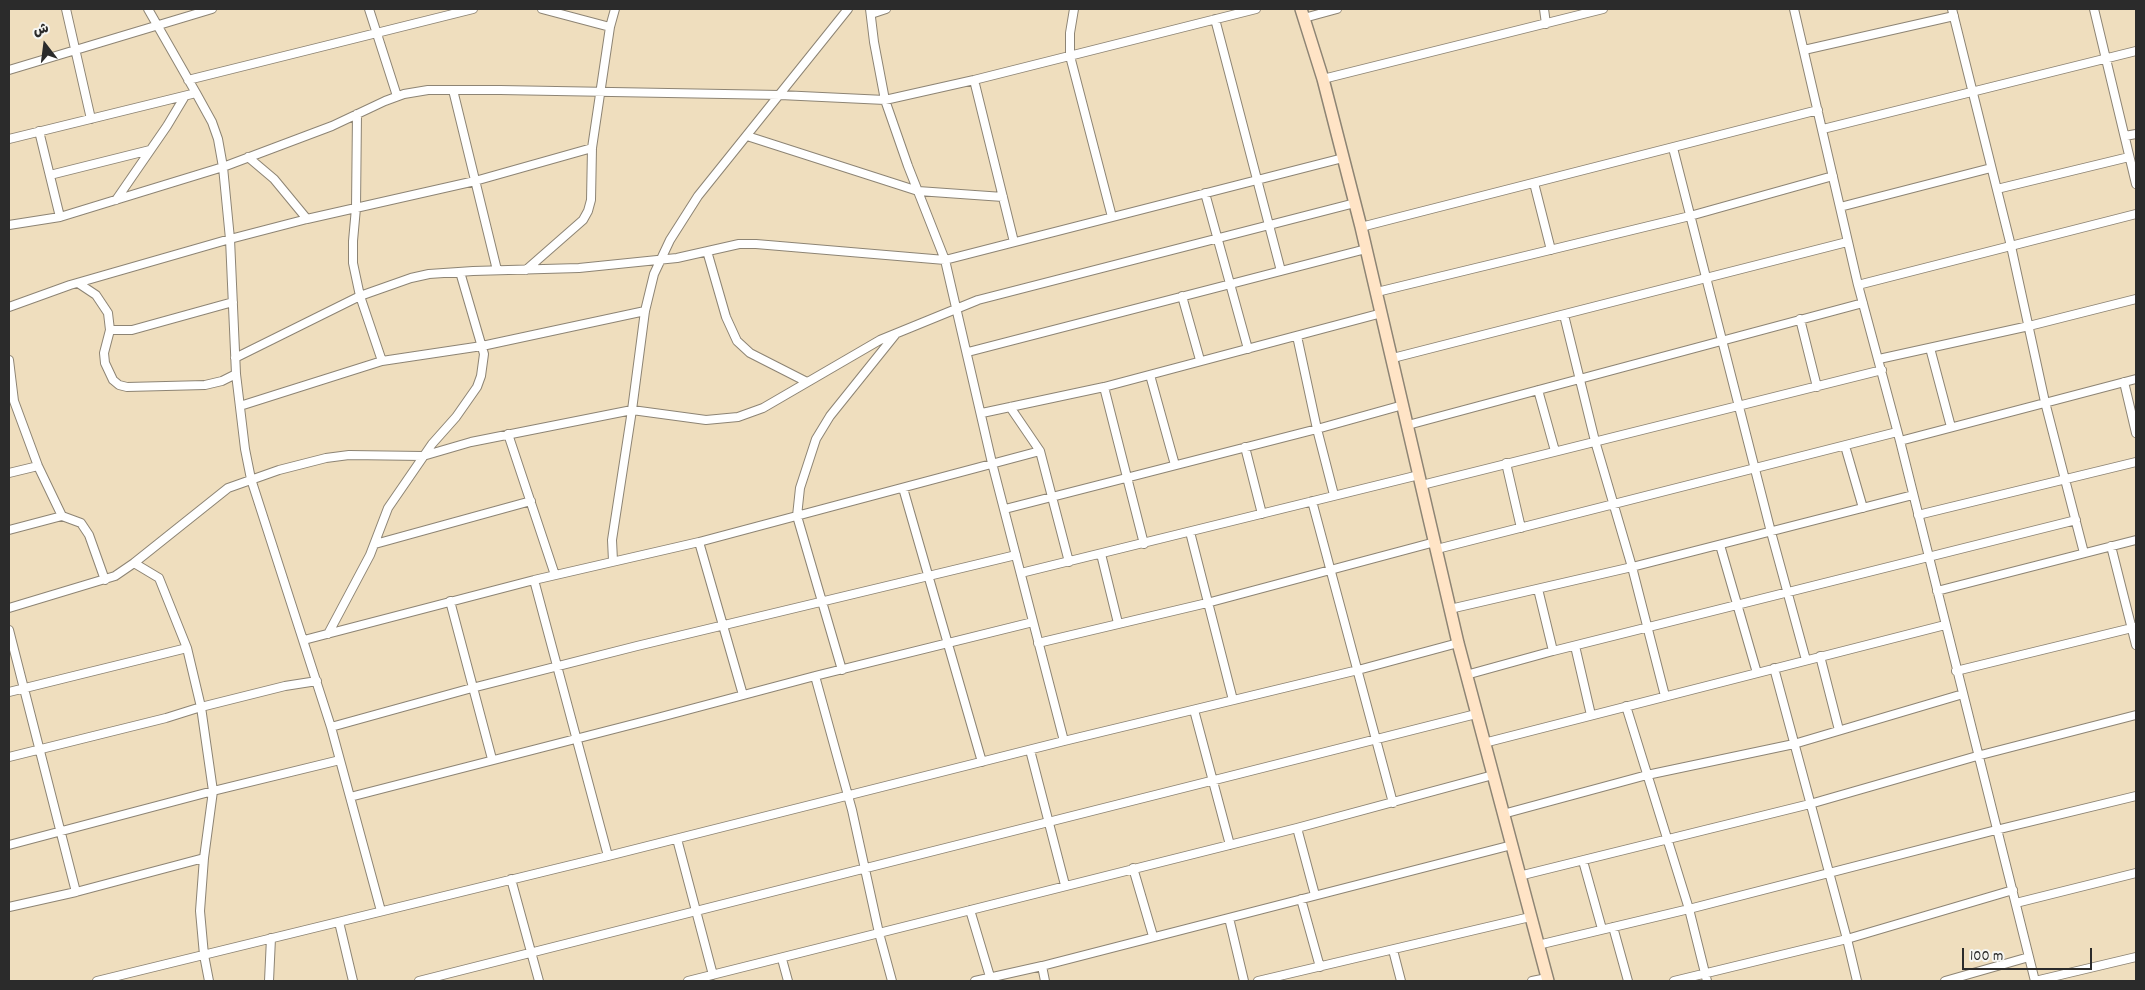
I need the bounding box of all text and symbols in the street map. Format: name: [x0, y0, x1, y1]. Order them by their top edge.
text: ش: [31, 19, 51, 42]
north arrow: [20, 20, 70, 70]
scale bar: [1965, 938, 2095, 970]
text: 100 m: [1970, 946, 2003, 968]

